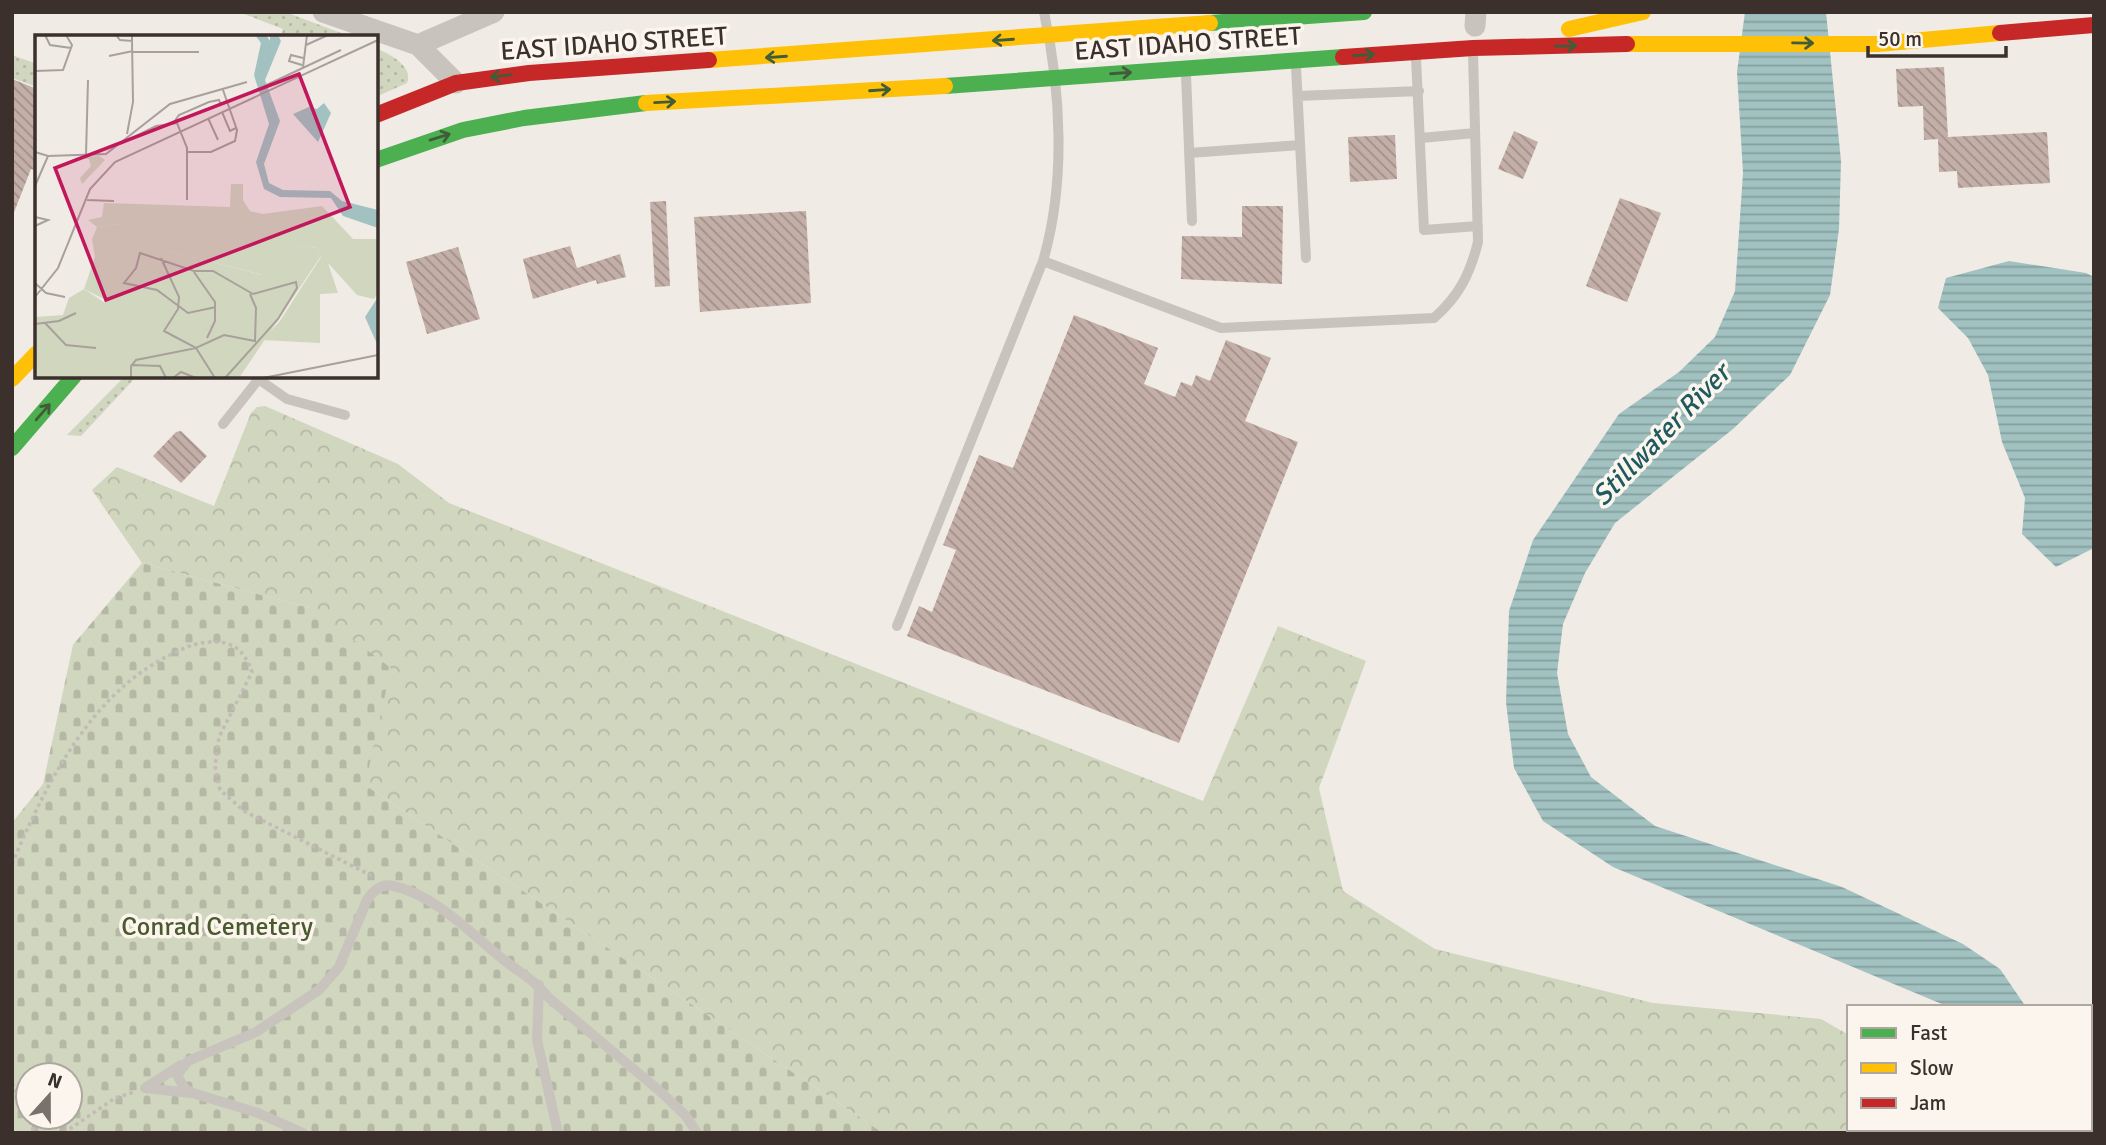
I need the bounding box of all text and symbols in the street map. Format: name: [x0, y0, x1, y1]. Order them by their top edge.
scale bar: [1868, 14, 2006, 58]
street label: EAST IDAHO STREET: [499, 20, 729, 68]
street label: EAST IDAHO STREET: [1073, 20, 1303, 68]
text: 50 m: [1878, 26, 1922, 52]
one-way arrow: [992, 34, 1015, 47]
inset map: [35, 35, 378, 378]
one-way arrow: [1791, 36, 1814, 50]
one-way arrow: [1554, 39, 1577, 53]
one-way arrow: [1352, 49, 1375, 62]
one-way arrow: [766, 51, 788, 64]
one-way arrow: [1109, 67, 1132, 80]
one-way arrow: [490, 70, 512, 83]
one-way arrow: [869, 84, 892, 97]
one-way arrow: [653, 96, 676, 109]
one-way arrow: [429, 130, 451, 143]
water label: Stillwater River: [1585, 354, 1740, 513]
one-way arrow: [35, 403, 51, 421]
park label: Conrad Cemetery: [121, 911, 313, 943]
legend: [1847, 1005, 2092, 1131]
text: Fast: [1910, 1020, 1947, 1046]
text: Slow: [1910, 1055, 1954, 1081]
north arrow: [14, 1061, 84, 1131]
text: N: [44, 1067, 65, 1095]
text: Jam: [1910, 1090, 1946, 1116]

